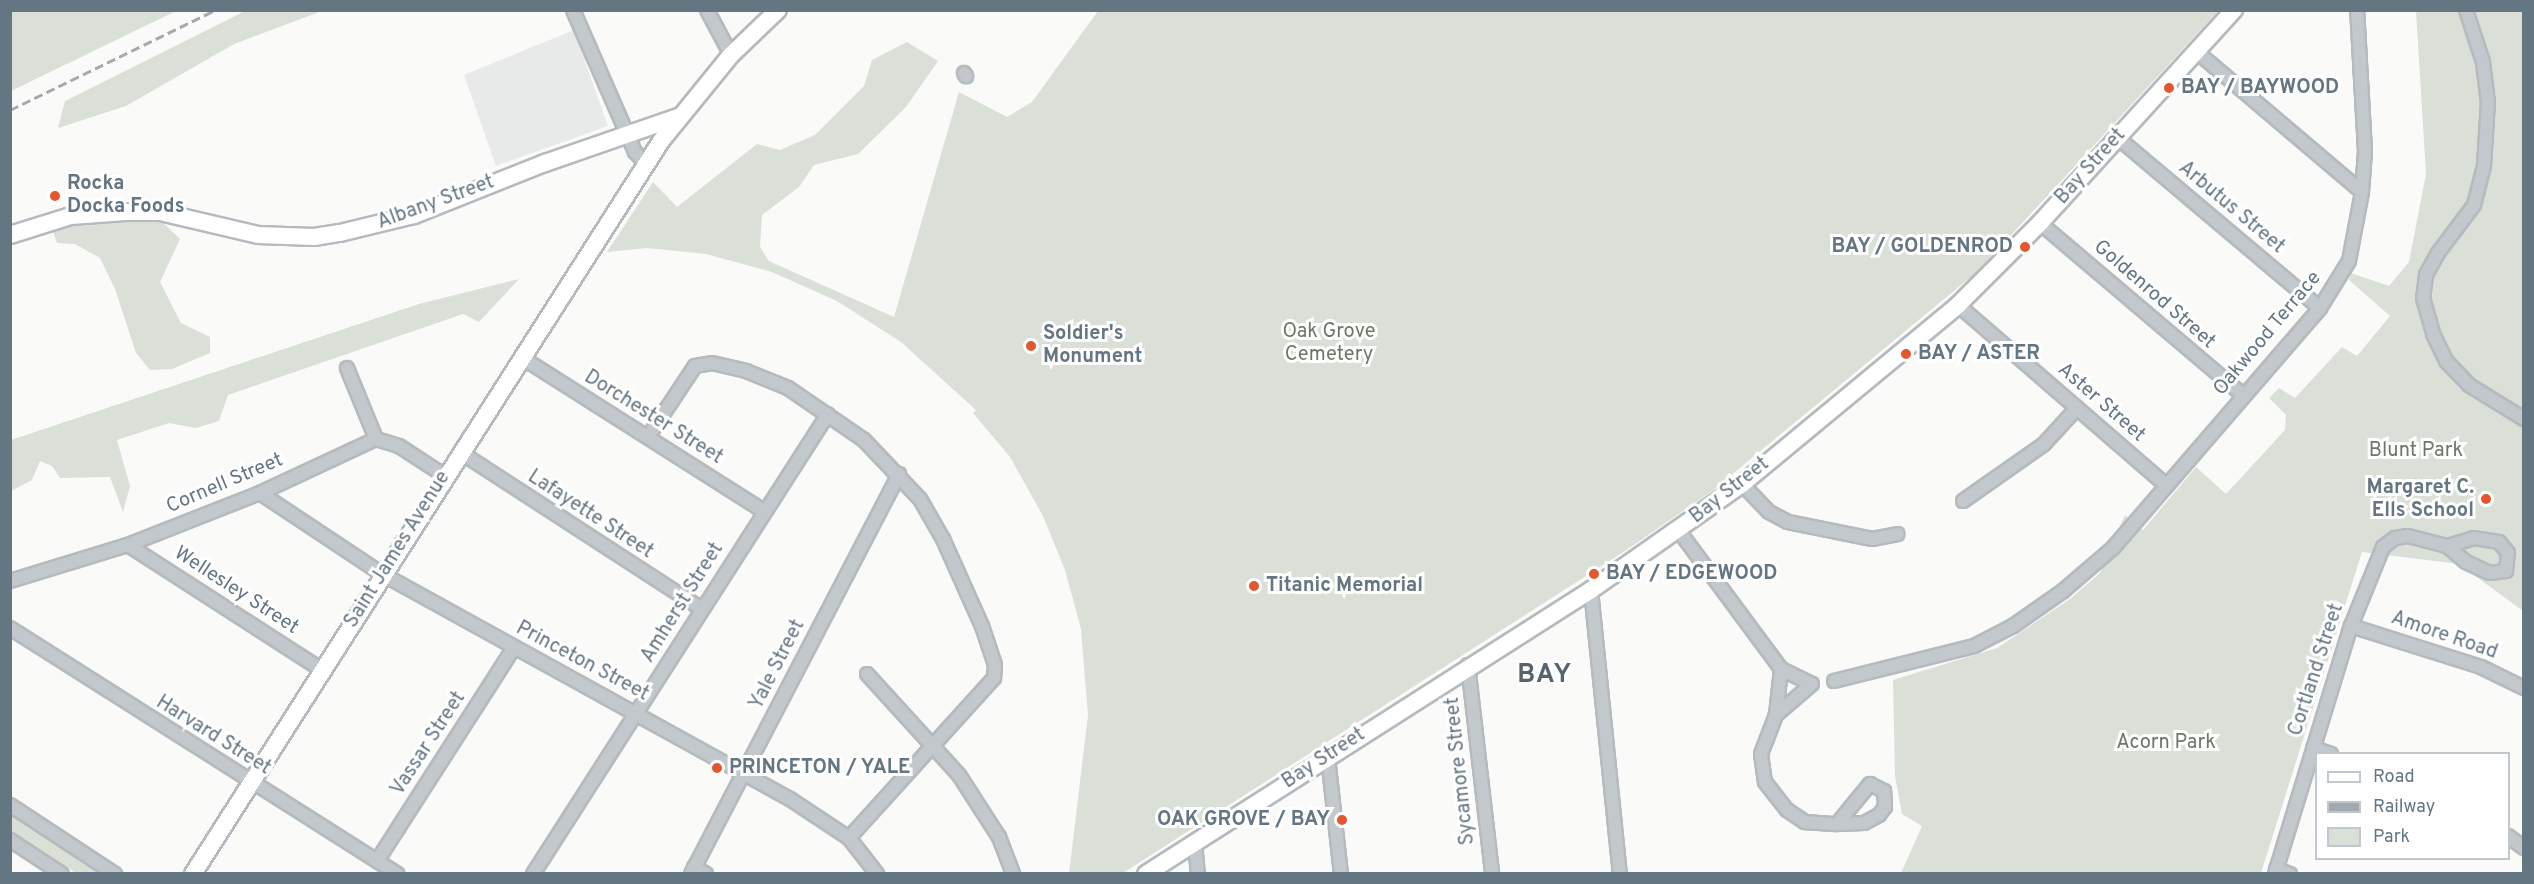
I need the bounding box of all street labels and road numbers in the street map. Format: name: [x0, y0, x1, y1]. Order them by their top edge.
street label: Bay Street: [2051, 124, 2131, 210]
street label: Arbutus Street: [2173, 157, 2289, 259]
street label: Albany Street: [374, 171, 498, 235]
street label: Goldenrod Street: [2088, 236, 2220, 354]
street label: Oakwood Terrace: [2209, 267, 2327, 401]
street label: Aster Street: [2052, 358, 2150, 448]
street label: Dorchester Street: [579, 366, 727, 470]
street label: Cornell Street: [163, 449, 287, 519]
street label: Bay Street: [1686, 453, 1774, 529]
street label: Lafayette Street: [523, 465, 657, 565]
street label: Saint James Avenue: [340, 467, 456, 633]
street label: Amherst Street: [636, 538, 730, 668]
street label: Wellesley Street: [169, 542, 303, 640]
street label: Cortland Street: [2284, 601, 2350, 739]
street label: Amore Road: [2388, 607, 2500, 665]
street label: Yale Street: [745, 616, 811, 714]
street label: Princeton Street: [511, 617, 653, 707]
street label: Vassar Street: [387, 688, 471, 800]
street label: Harvard Street: [151, 691, 275, 781]
street label: Sycamore Street: [1441, 696, 1481, 846]
street label: Bay Street: [1278, 723, 1370, 795]

